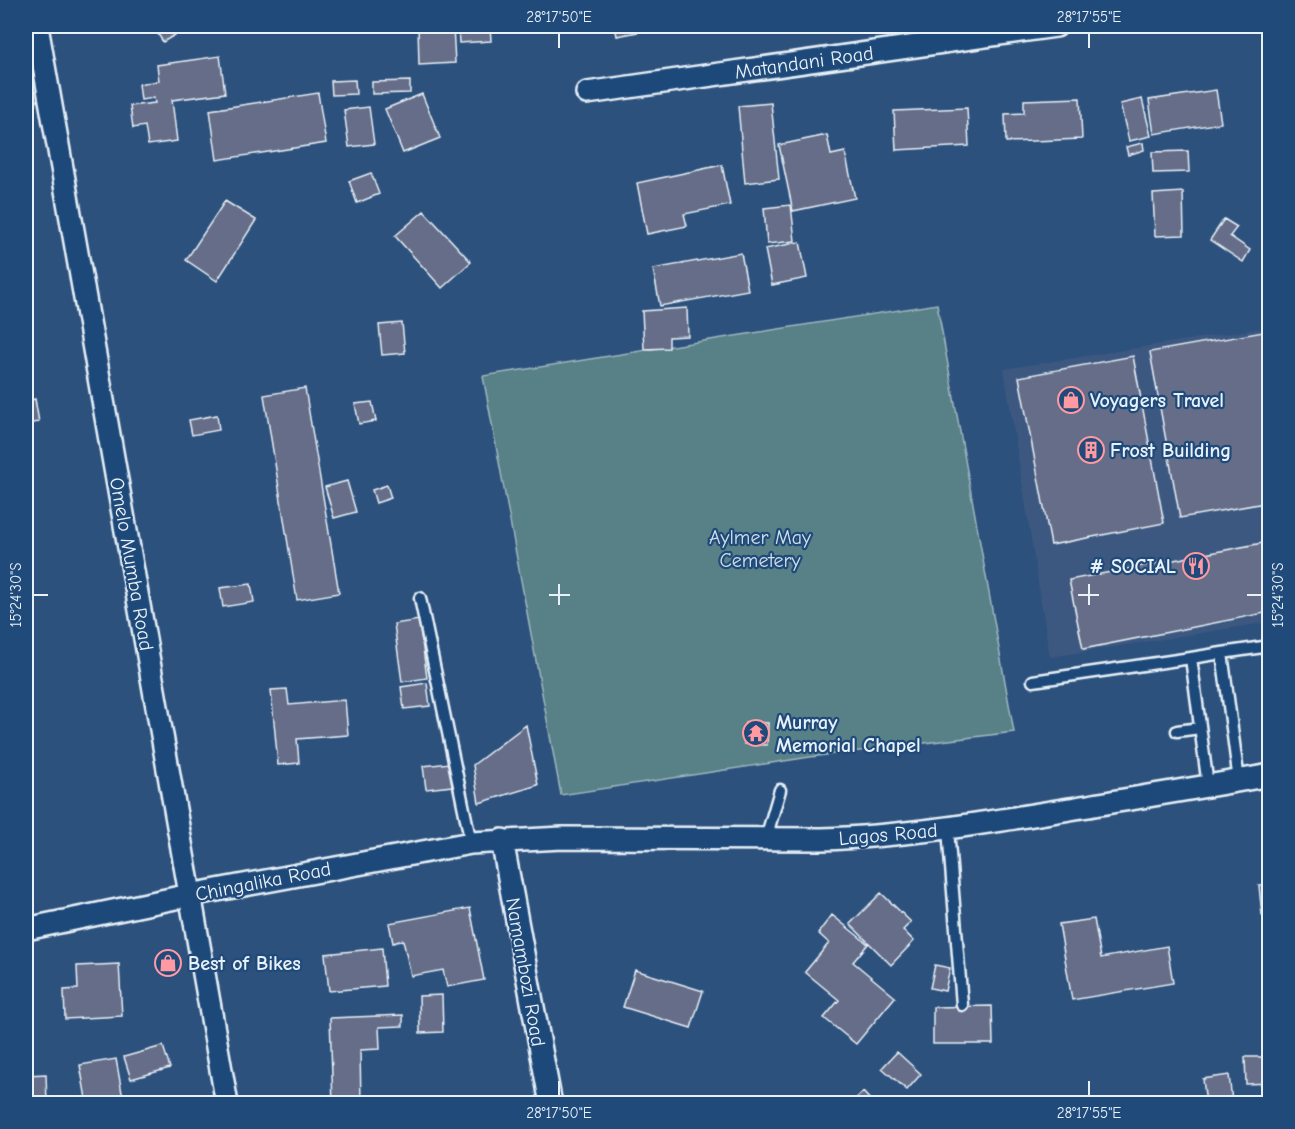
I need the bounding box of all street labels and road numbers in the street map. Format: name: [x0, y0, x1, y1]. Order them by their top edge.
street label: Matandani Road: [733, 41, 875, 84]
street label: Omelo Mumba Road: [105, 476, 158, 652]
street label: Lagos Road: [838, 819, 938, 850]
street label: Chingalika Road: [193, 857, 333, 906]
street label: Namambozi Road: [501, 896, 550, 1048]

